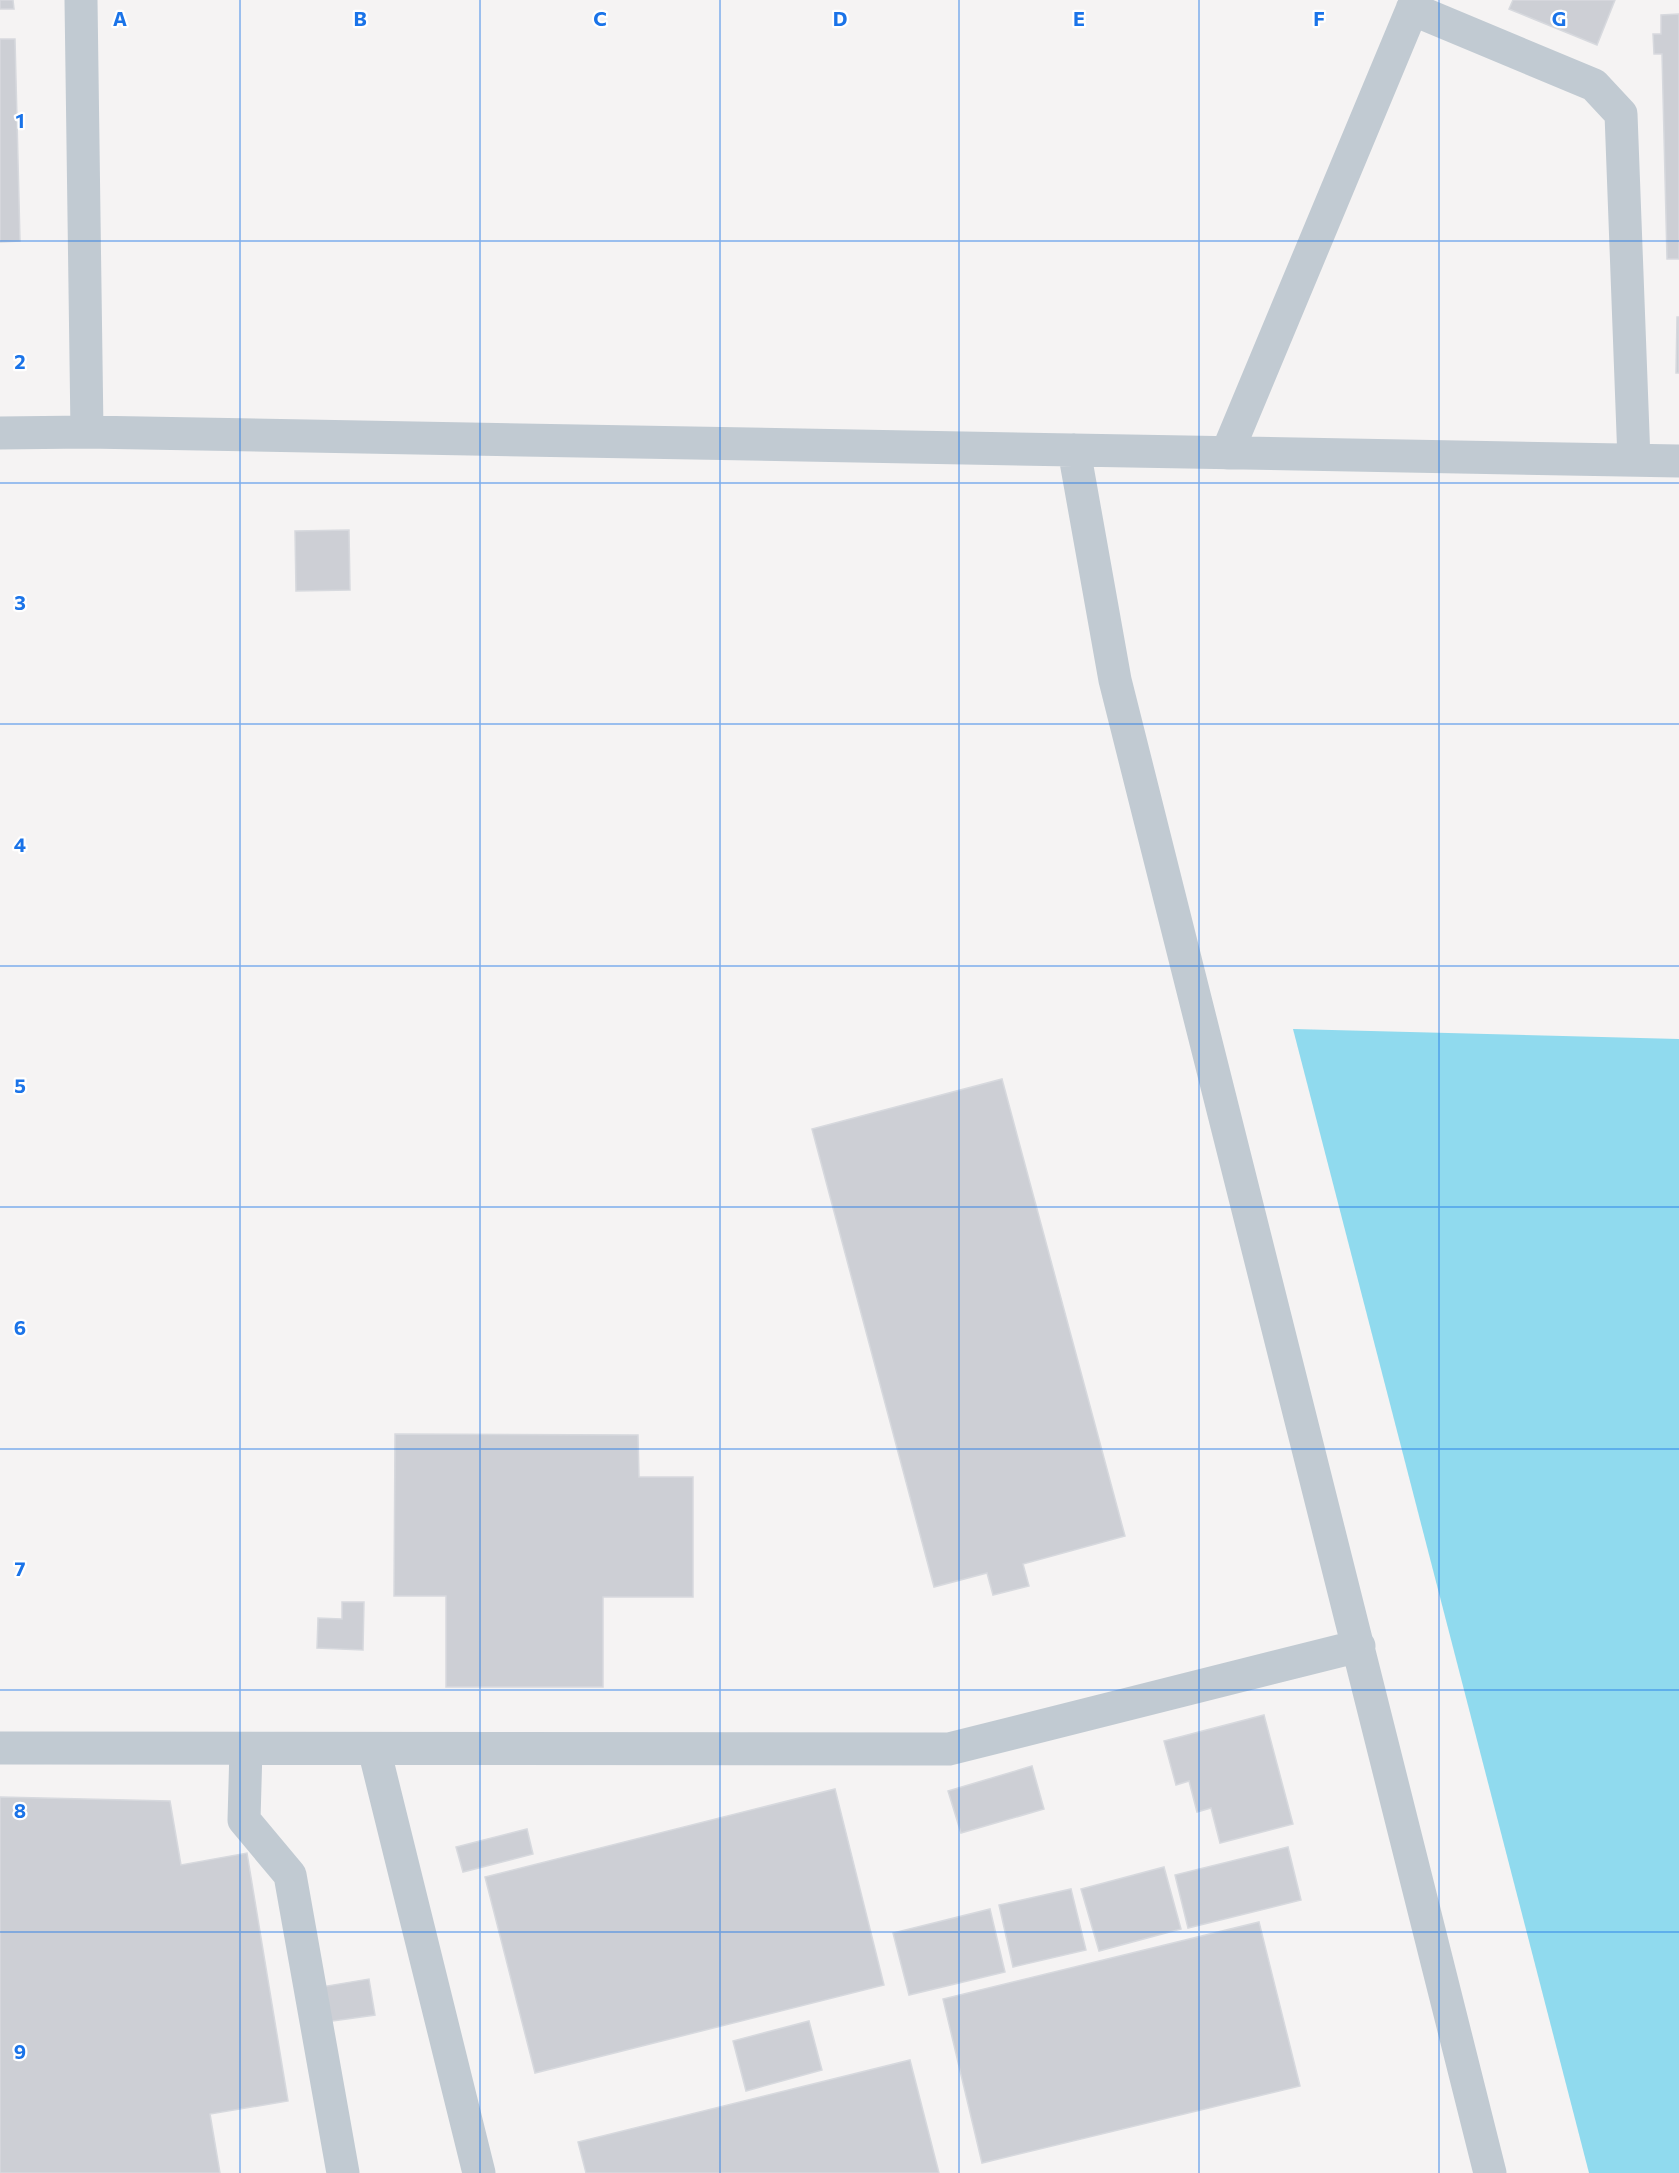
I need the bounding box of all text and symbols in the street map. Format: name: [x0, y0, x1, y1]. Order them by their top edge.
text: A: [113, 6, 127, 30]
text: B: [353, 6, 367, 30]
text: C: [593, 6, 607, 30]
text: D: [833, 6, 847, 30]
text: E: [1073, 6, 1085, 30]
text: F: [1313, 6, 1325, 30]
text: G: [1552, 6, 1566, 30]
text: 1: [15, 108, 25, 132]
text: 2: [14, 349, 26, 373]
text: 3: [14, 590, 26, 614]
text: 4: [14, 832, 26, 856]
text: 5: [14, 1073, 26, 1097]
text: 6: [14, 1315, 26, 1339]
text: 7: [15, 1556, 26, 1580]
text: 8: [14, 1798, 26, 1822]
text: 9: [14, 2039, 26, 2063]

